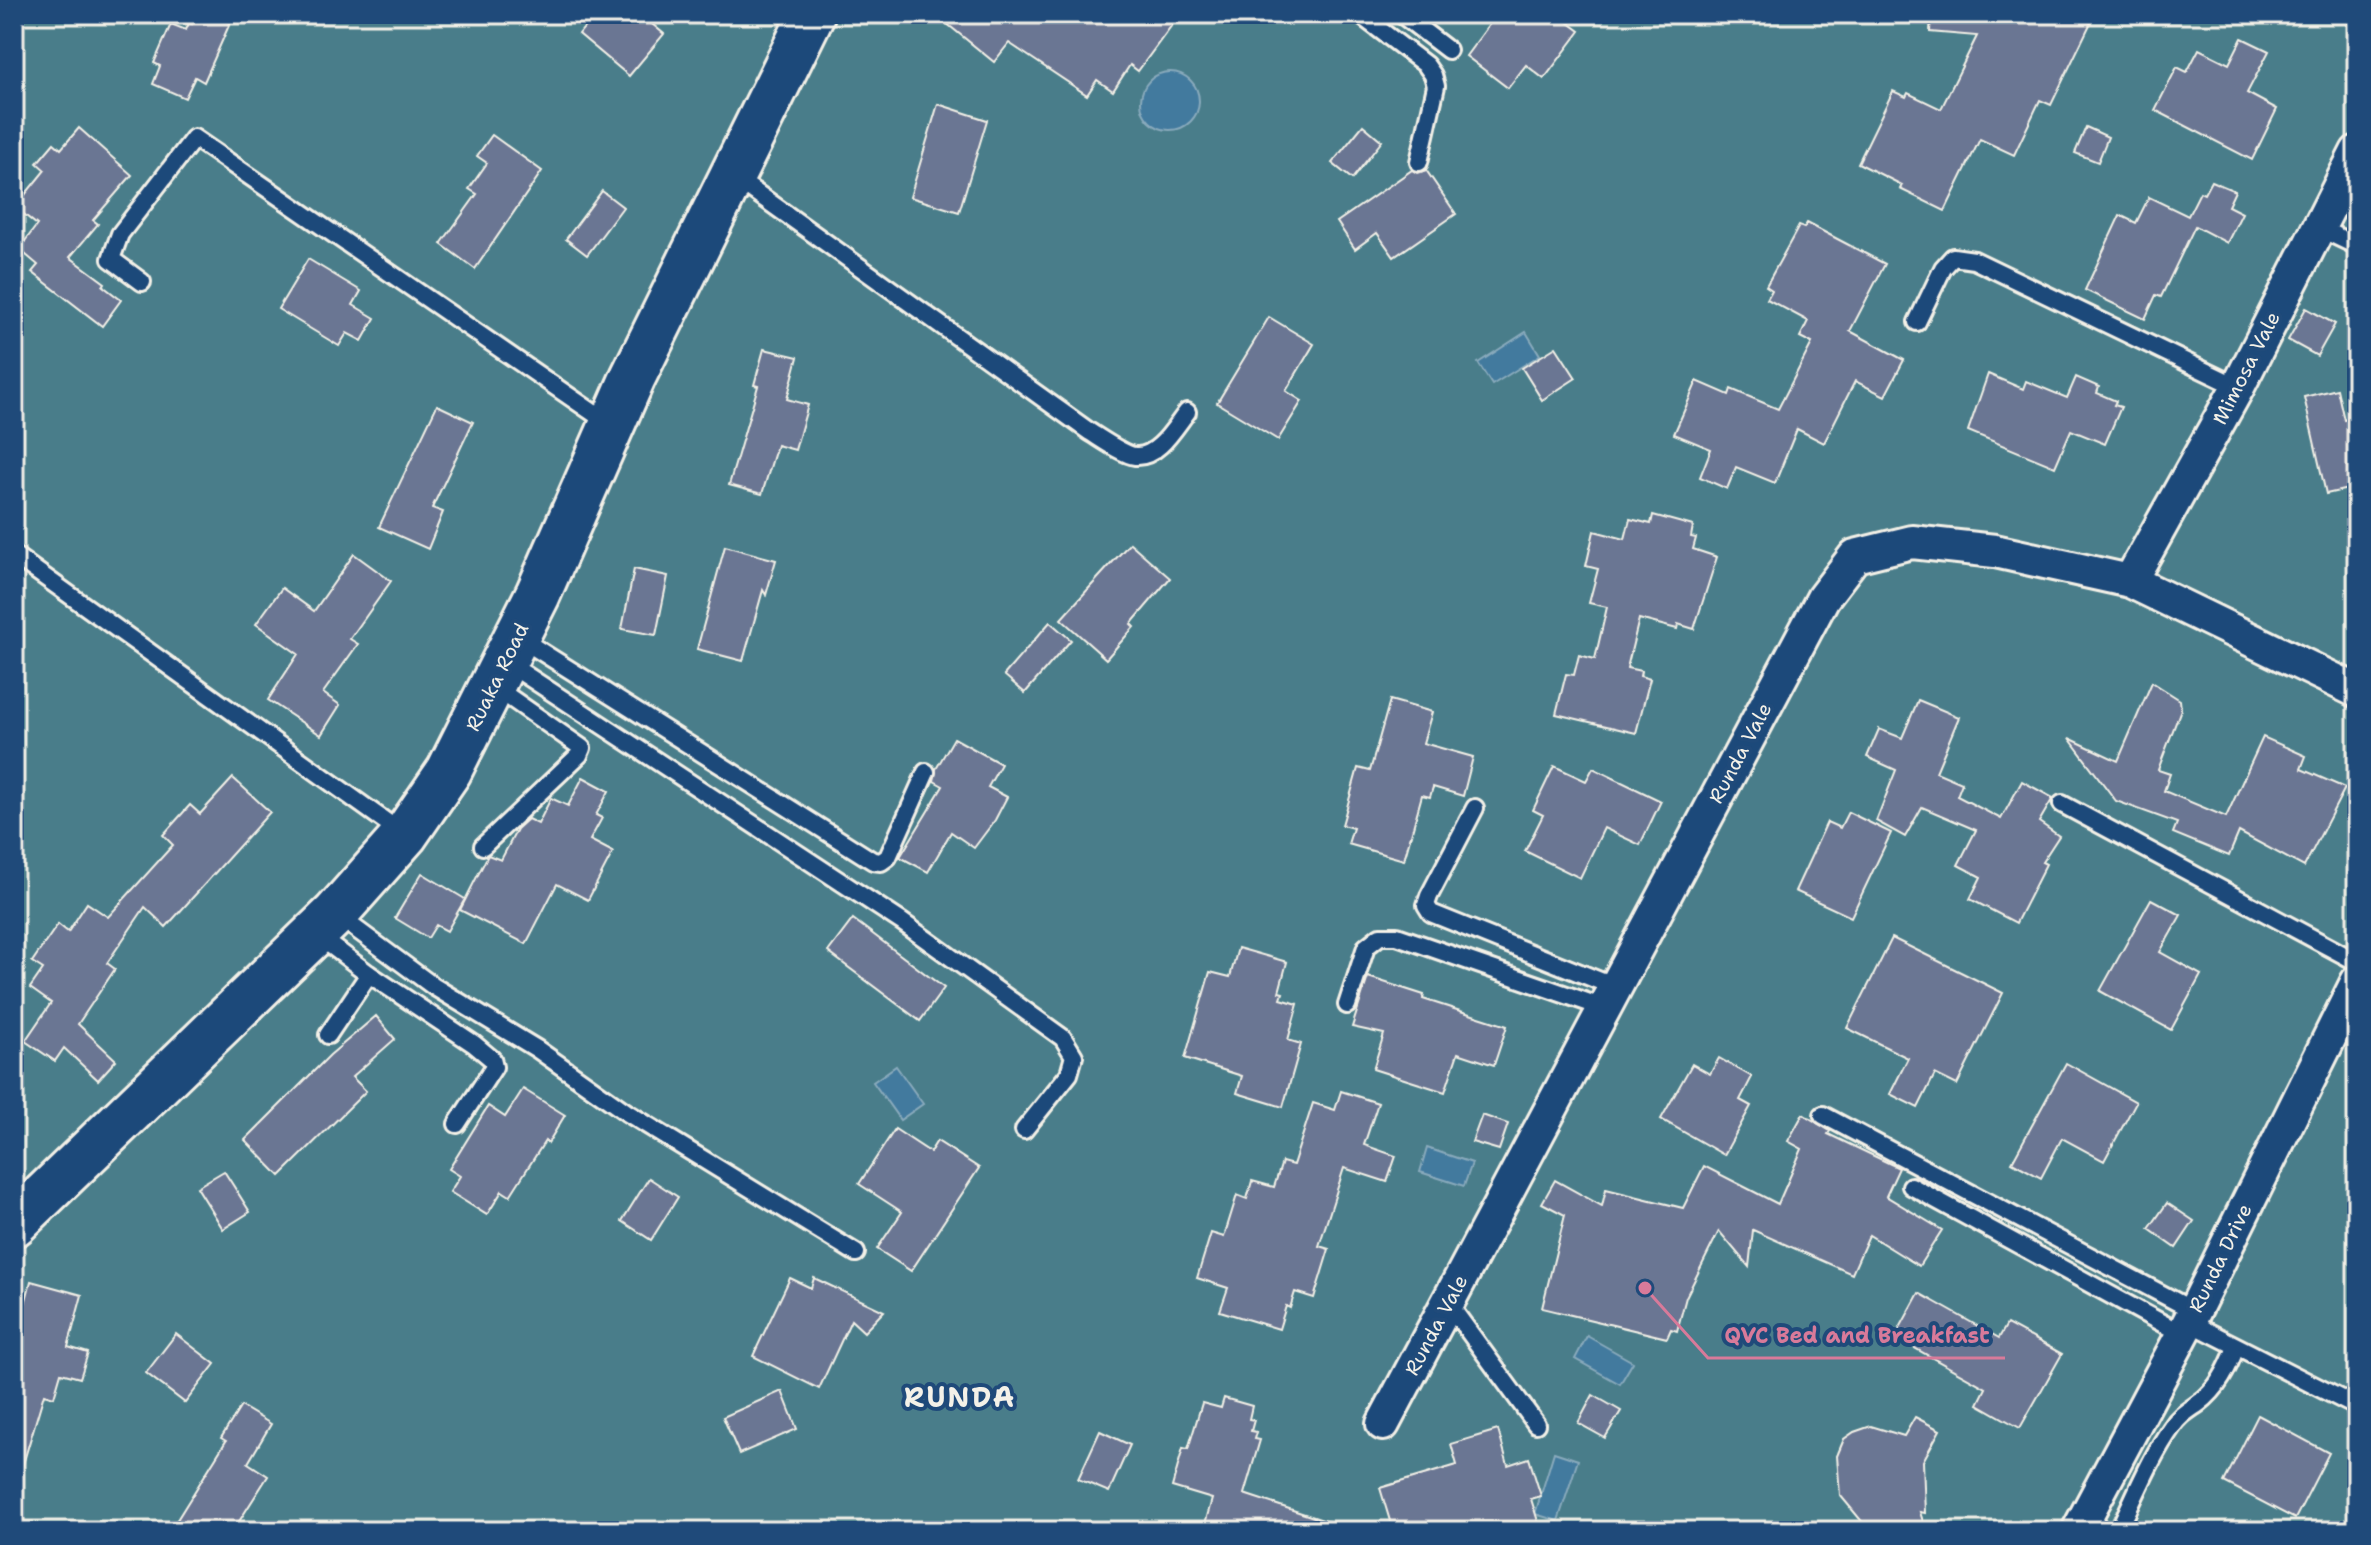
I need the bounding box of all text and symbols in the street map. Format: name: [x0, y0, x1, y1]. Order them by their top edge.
street label: Mimosa Vale: [2206, 307, 2286, 429]
street label: Ruaka Road: [460, 618, 535, 735]
street label: Runda Vale: [1703, 698, 1777, 808]
street label: Runda Drive: [2182, 1199, 2258, 1317]
street label: Runda Vale: [1399, 1270, 1473, 1380]
callout: QVC Bed and Breakfast: [1708, 1312, 2005, 1358]
text: QVC Bed and Breakfast: [1724, 1321, 1990, 1350]
district label: RUNDA: [904, 1378, 1016, 1416]

